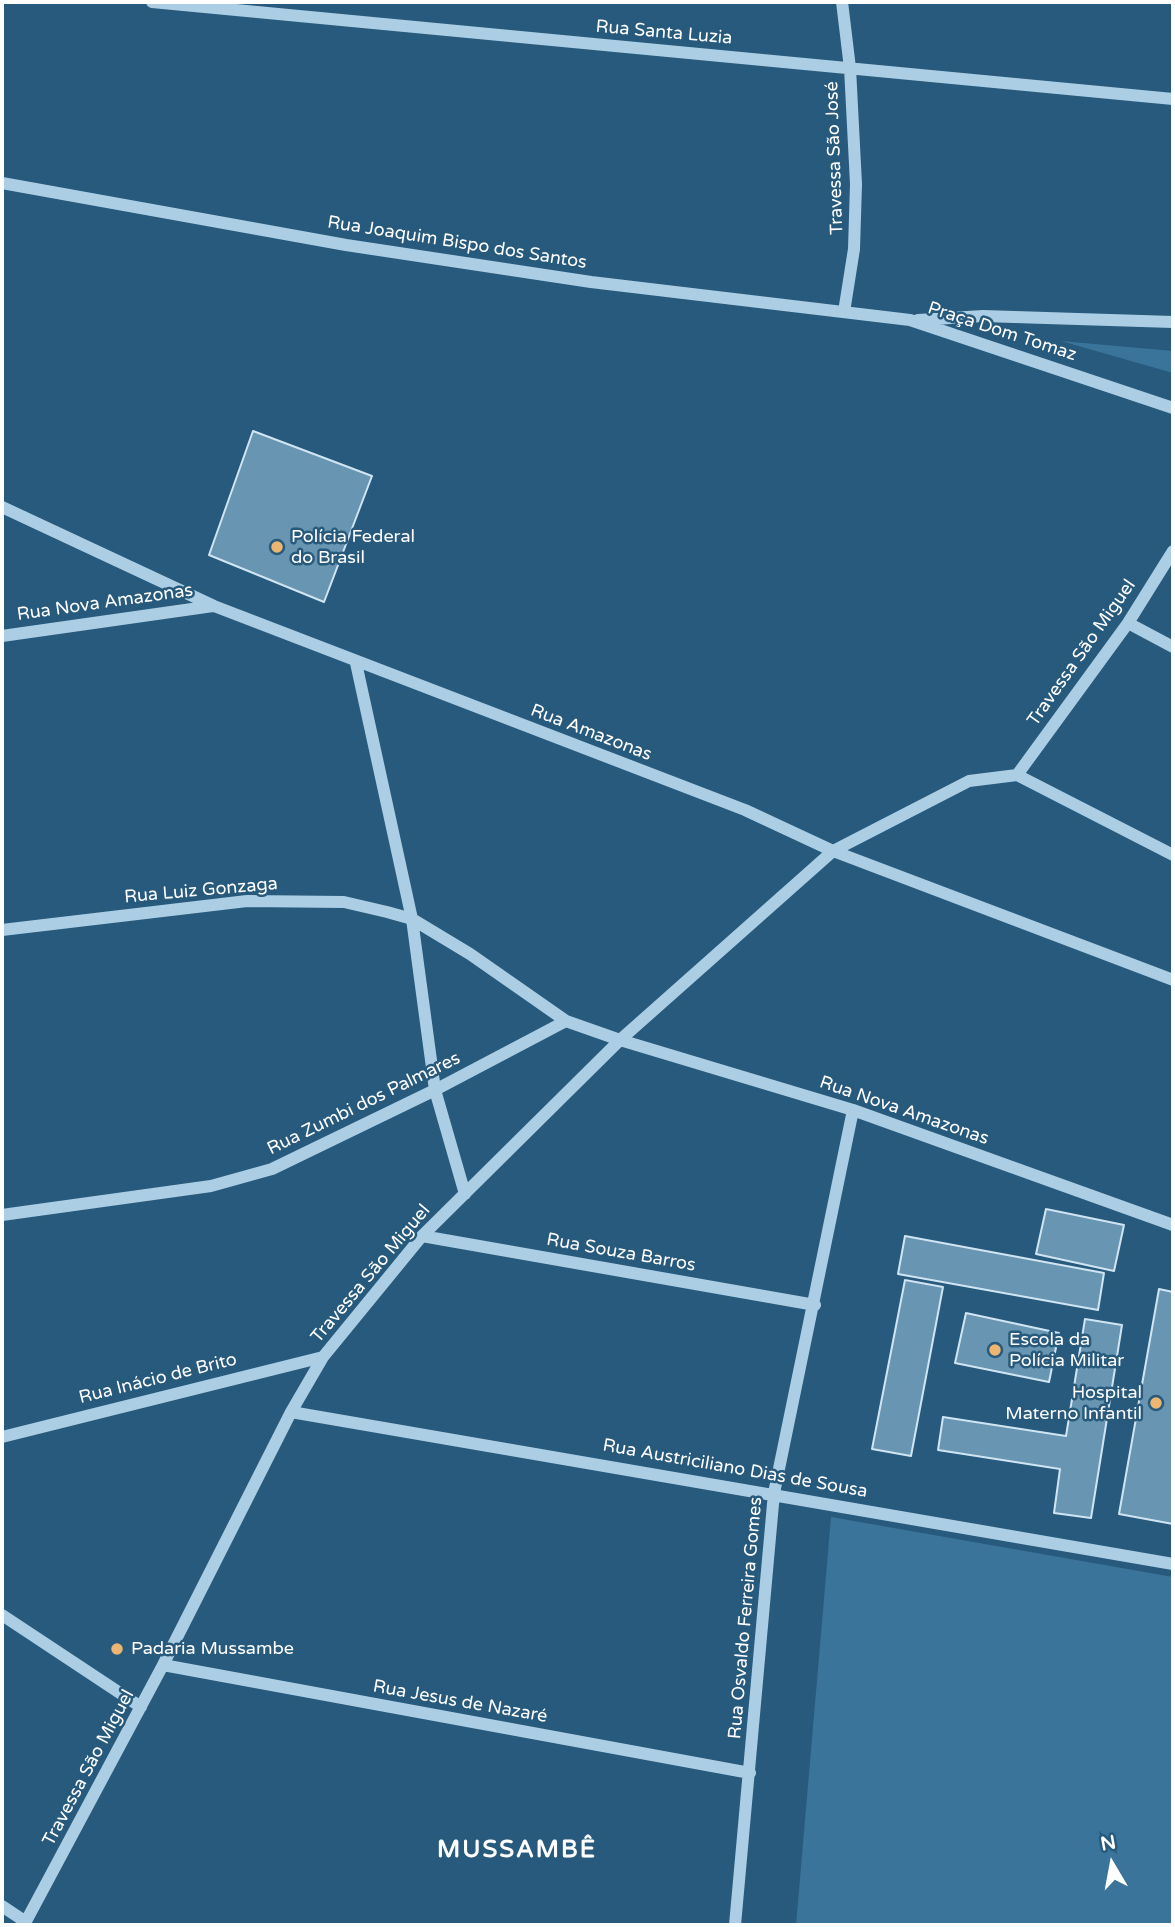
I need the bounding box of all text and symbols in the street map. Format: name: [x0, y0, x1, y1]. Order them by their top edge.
street label: Rua Santa Luzia: [595, 16, 733, 50]
street label: Travessa São José: [822, 81, 848, 235]
street label: Rua Joaquim Bispo dos Santos: [326, 212, 588, 274]
street label: Praça Dom Tomaz: [925, 298, 1079, 366]
place label: Polícia Federal do Brasil: [291, 526, 415, 568]
marker: Polícia Federal do Brasil: [269, 539, 285, 555]
street label: Travessa São Miguel: [1023, 576, 1141, 730]
street label: Rua Nova Amazonas: [16, 580, 194, 626]
street label: Rua Amazonas: [527, 700, 655, 766]
street label: Rua Luiz Gonzaga: [123, 874, 279, 908]
street label: Rua Zumbi dos Palmares: [264, 1048, 464, 1160]
street label: Rua Nova Amazonas: [817, 1072, 991, 1150]
street label: Travessa São Miguel: [307, 1200, 435, 1348]
street label: Rua Souza Barros: [545, 1229, 697, 1277]
place label: Escola da Polícia Militar: [1009, 1329, 1124, 1372]
marker: Escola da Polícia Militar: [987, 1342, 1003, 1358]
street label: Rua Inácio de Brito: [77, 1349, 239, 1409]
place label: Hospital Materno Infantil: [1005, 1382, 1142, 1424]
marker: Hospital Materno Infantil: [1148, 1395, 1164, 1411]
street label: Rua Austriciliano Dias de Sousa: [601, 1435, 869, 1503]
street label: Rua Osvaldo Ferreira Gomes: [725, 1496, 767, 1740]
place label: Padaria Mussambe: [131, 1638, 294, 1660]
marker: Padaria Mussambe: [109, 1641, 125, 1657]
street label: Rua Jesus de Nazaré: [371, 1676, 549, 1728]
street label: Travessa São Miguel: [39, 1686, 139, 1850]
north arrow: [1077, 1829, 1147, 1899]
text: N: [1099, 1831, 1118, 1855]
district label: MUSSAMBÊ: [438, 1837, 596, 1865]

